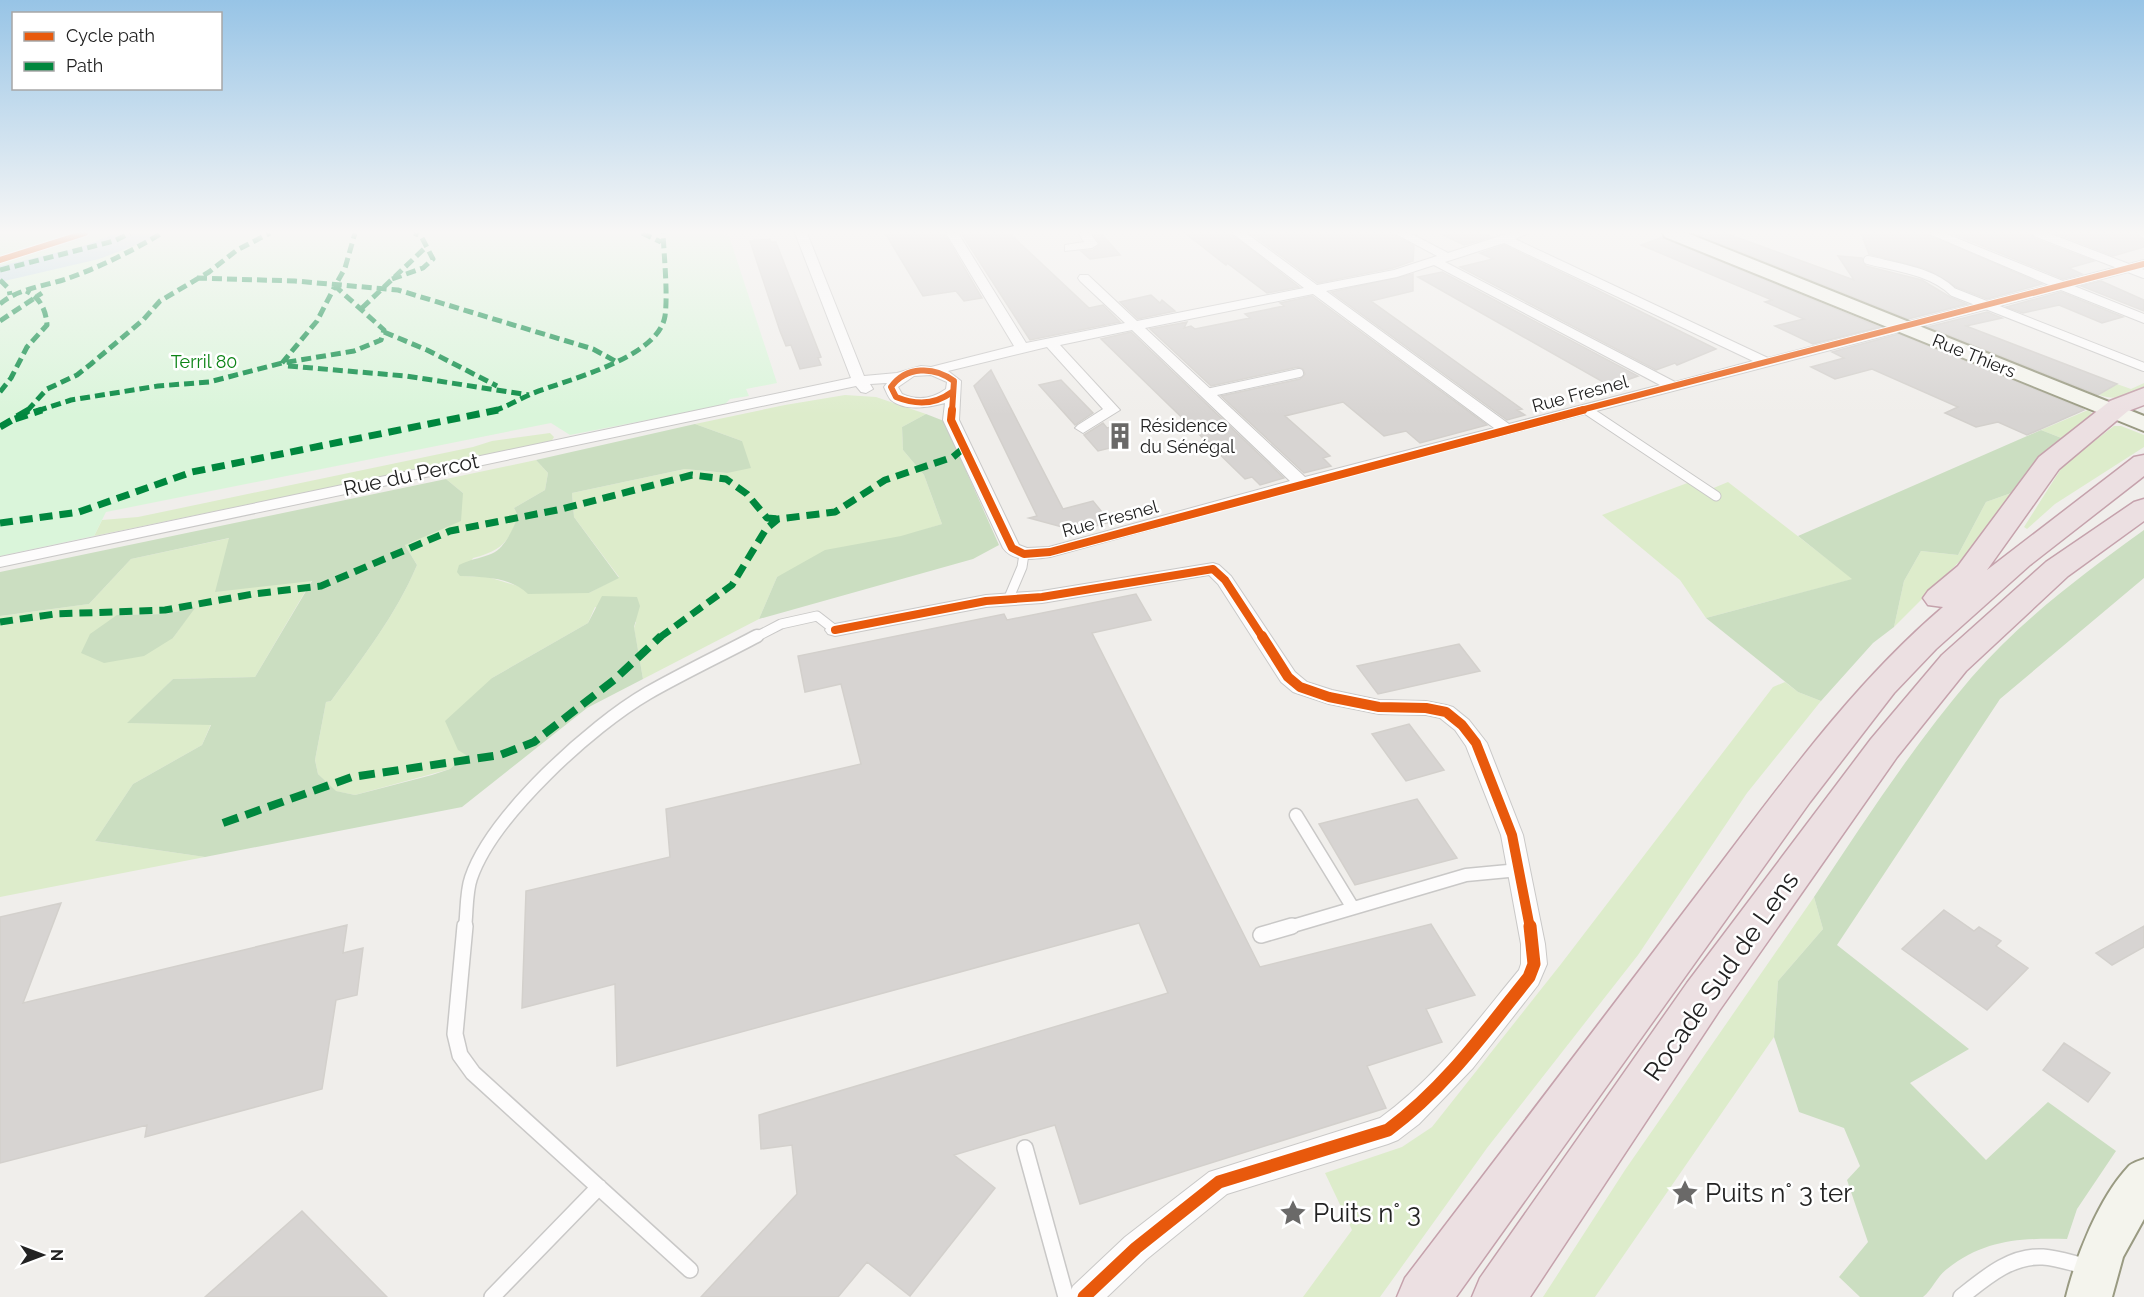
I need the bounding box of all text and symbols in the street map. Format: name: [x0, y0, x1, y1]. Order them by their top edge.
legend: [12, 12, 222, 90]
text: Cycle path: [66, 25, 155, 46]
text: Path: [66, 55, 103, 76]
street label: Rue Thiers: [1929, 329, 2019, 382]
park label: Terril 80: [171, 351, 237, 372]
street label: Rue Fresnel: [1530, 371, 1630, 416]
place label: Résidence du Sénégal: [1140, 415, 1235, 457]
building icon: Résidence du Sénégal: [1105, 421, 1135, 451]
street label: Rue du Percot: [341, 448, 481, 501]
street label: Rue Fresnel: [1060, 496, 1160, 541]
street label: Rocade Sud de Lens: [1637, 866, 1805, 1086]
place icon: Puits n° 3 ter: [1670, 1178, 1700, 1208]
place label: Puits n° 3 ter: [1705, 1178, 1852, 1208]
place icon: Puits n° 3: [1278, 1198, 1308, 1228]
place label: Puits n° 3: [1313, 1198, 1421, 1228]
north arrow: [12, 1225, 72, 1285]
text: N: [47, 1249, 66, 1261]

